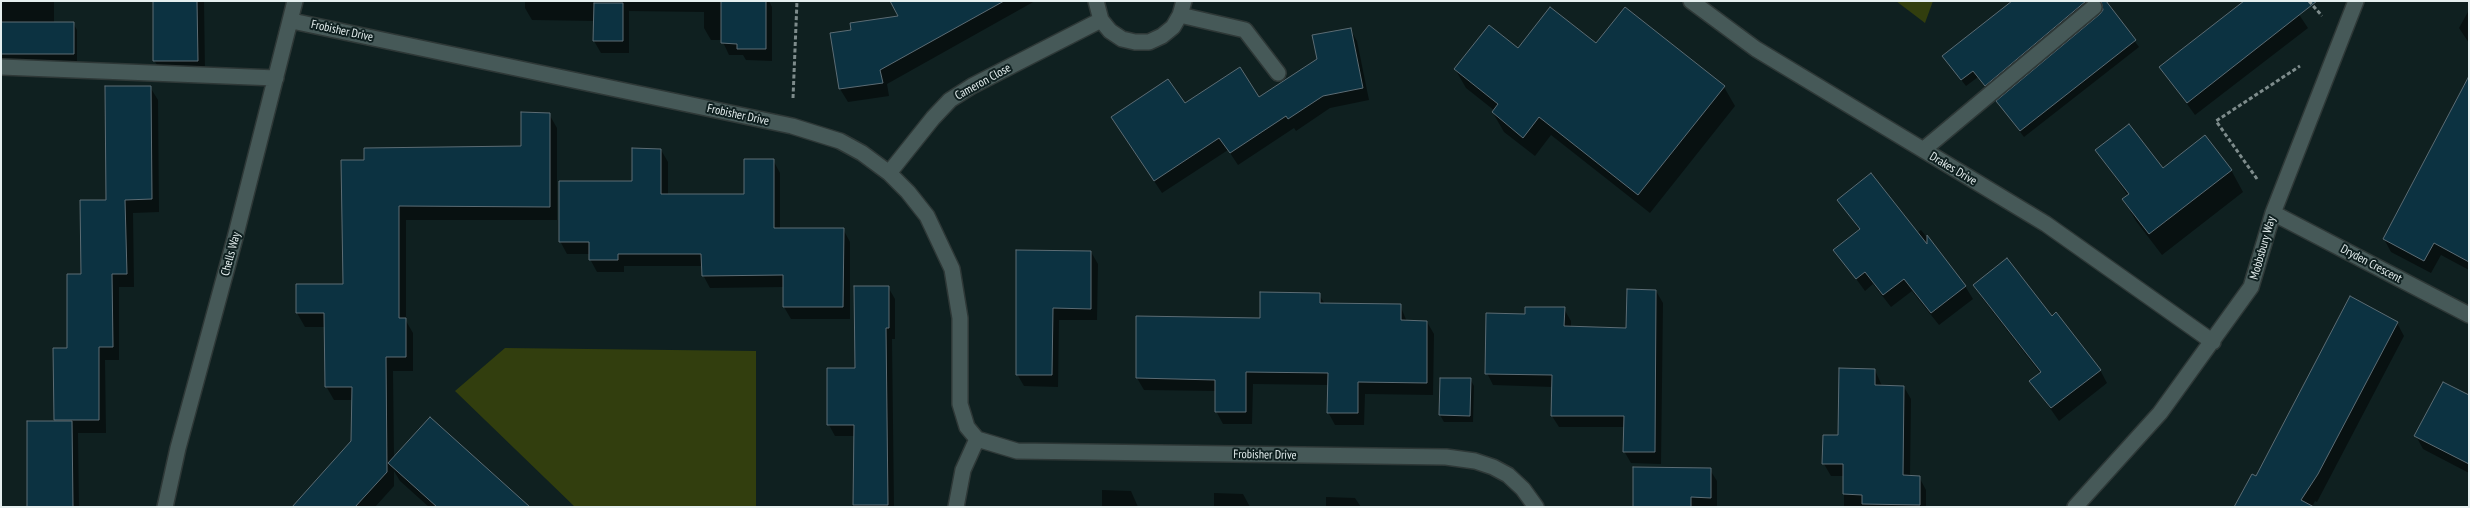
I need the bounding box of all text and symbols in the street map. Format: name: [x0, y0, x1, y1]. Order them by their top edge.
street label: Frobisher Drive: [310, 17, 374, 45]
street label: Cameron Close: [953, 61, 1013, 103]
street label: Frobisher Drive: [706, 101, 770, 129]
street label: Drakes Drive: [1927, 149, 1979, 189]
street label: Mobbsbury Way: [2247, 215, 2279, 281]
street label: Chells Way: [218, 230, 244, 278]
street label: Dryden Crescent: [2338, 242, 2404, 286]
street label: Frobisher Drive: [1233, 447, 1297, 463]

